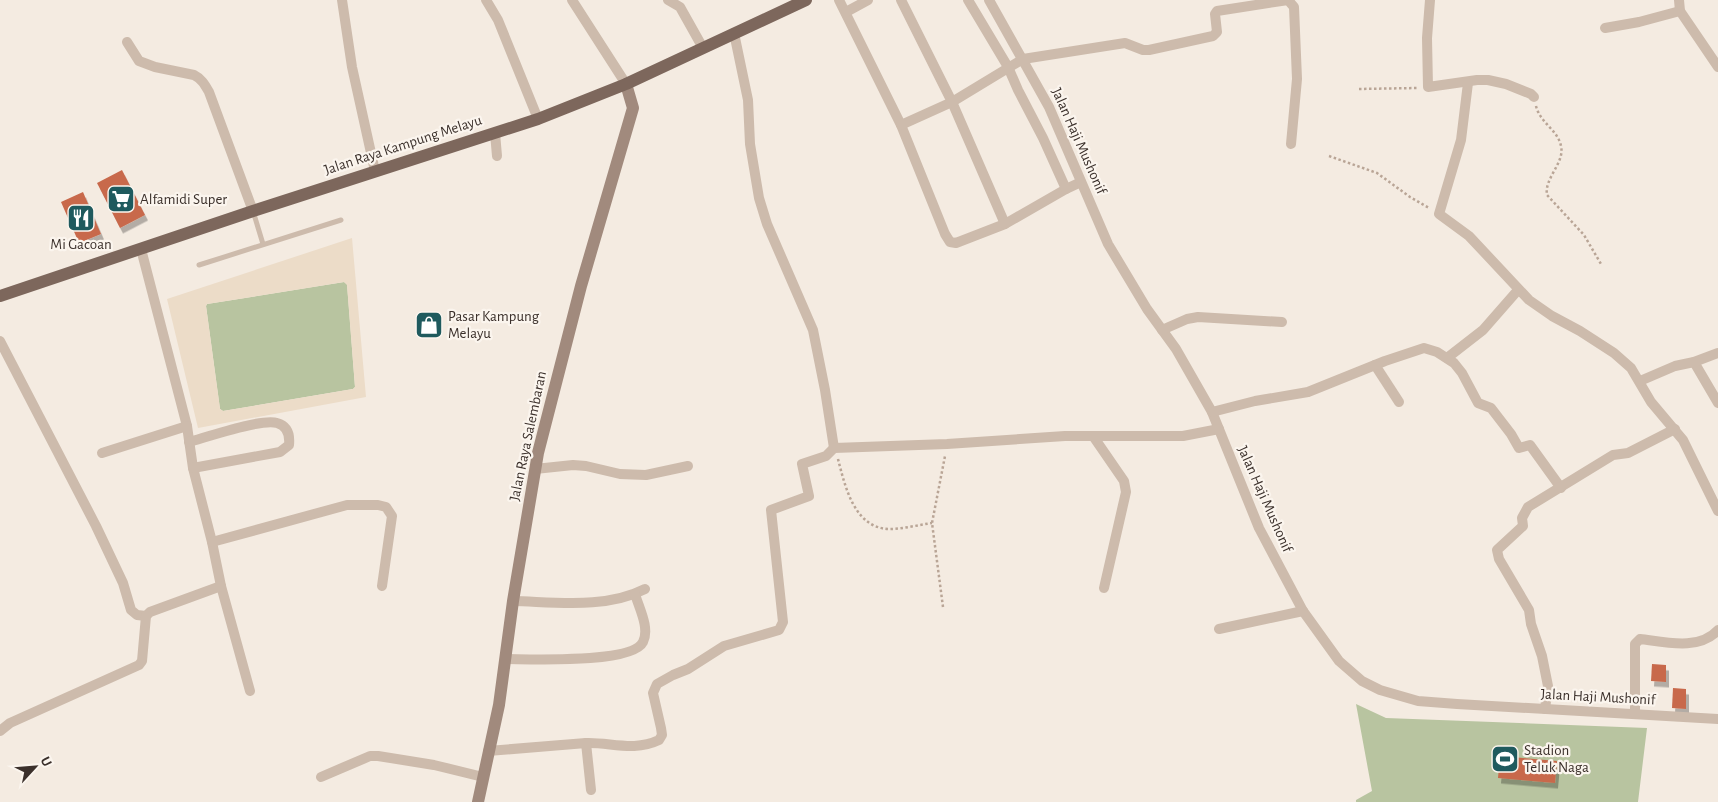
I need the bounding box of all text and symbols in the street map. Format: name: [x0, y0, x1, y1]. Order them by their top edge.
street label: Jalan Haji Mushonif: [1049, 86, 1110, 198]
street label: Jalan Raya Kampung Melayu: [322, 112, 484, 178]
supermarket icon: Alfamidi Super: [106, 184, 136, 214]
place label: Alfamidi Super: [140, 192, 227, 207]
restaurant icon: Mi Gacoan: [66, 203, 96, 233]
place label: Mi Gacoan: [50, 237, 112, 252]
place label: Pasar Kampung Melayu: [448, 309, 540, 341]
shop icon: Pasar Kampung Melayu: [414, 310, 444, 340]
street label: Jalan Raya Salembaran: [507, 370, 549, 502]
street label: Jalan Haji Mushonif: [1235, 444, 1296, 556]
street label: Jalan Haji Mushonif: [1540, 687, 1657, 708]
north arrow: [10, 742, 60, 792]
place label: Stadion Teluk Naga: [1524, 743, 1589, 775]
sports icon: Stadion Teluk Naga: [1490, 744, 1520, 774]
text: U: [38, 755, 54, 769]

